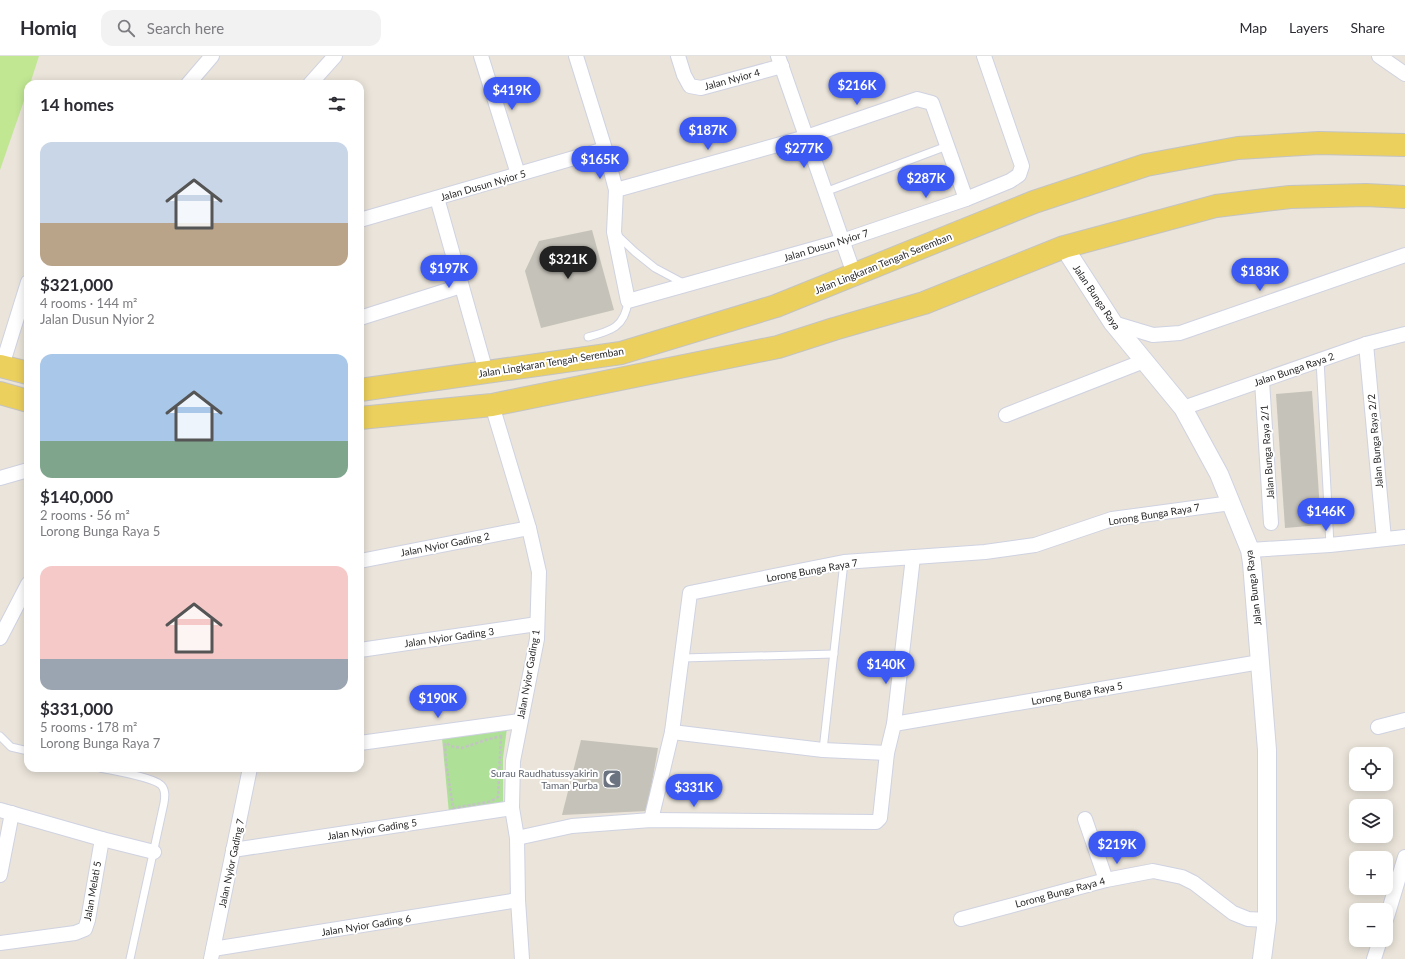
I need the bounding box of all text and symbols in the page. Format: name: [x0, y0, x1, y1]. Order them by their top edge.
search box: [101, 10, 381, 46]
text: Homiq: [20, 16, 77, 39]
icon: search: [115, 17, 137, 39]
text: Search here: [147, 19, 224, 37]
text: Map: [1239, 19, 1267, 36]
text: Layers: [1289, 19, 1329, 36]
text: Share: [1351, 19, 1385, 36]
street label: Jalan Nyior 4: [703, 66, 761, 92]
pin: $216K: [829, 72, 885, 106]
pin: $419K: [484, 77, 540, 111]
text: $216K: [837, 77, 877, 93]
text: $419K: [492, 82, 532, 98]
icon: filters: [326, 93, 348, 115]
text: 14 homes: [40, 94, 114, 115]
pin: $187K: [680, 117, 736, 151]
text: $187K: [688, 122, 728, 138]
pin: $277K: [776, 135, 832, 169]
text: $277K: [784, 140, 824, 156]
pin: $165K: [572, 146, 628, 180]
text: $165K: [580, 151, 620, 167]
pin: $287K: [898, 165, 954, 199]
street label: Jalan Dusun Nyior 5: [439, 167, 527, 203]
icon: home: [158, 168, 230, 240]
text: $287K: [906, 170, 946, 186]
street label: Jalan Dusun Nyior 7: [782, 226, 870, 264]
street label: Jalan Lingkaran Tengah Seremban: [813, 230, 953, 296]
pin: $321K: [540, 246, 596, 280]
text: $321K: [548, 251, 588, 267]
pin: $197K: [421, 255, 477, 289]
pin: $183K: [1232, 258, 1288, 292]
text: $197K: [429, 260, 469, 276]
street label: Jalan Bunga Raya: [1071, 262, 1123, 332]
text: $183K: [1240, 263, 1280, 279]
text: $321,000: [40, 274, 113, 295]
text: 4 rooms · 144 m²: [40, 295, 137, 311]
text: Jalan Dusun Nyior 2: [40, 311, 155, 327]
street label: Jalan Lingkaran Tengah Seremban: [478, 345, 624, 379]
street label: Jalan Bunga Raya 2: [1252, 350, 1336, 388]
icon: home: [158, 380, 230, 452]
street label: Jalan Bunga Raya 2/2: [1365, 393, 1385, 489]
street label: Jalan Bunga Raya 2/1: [1258, 404, 1276, 500]
text: $140,000: [40, 486, 113, 507]
pin: $146K: [1298, 498, 1354, 532]
street label: Lorong Bunga Raya 7: [1107, 501, 1201, 527]
text: $146K: [1306, 503, 1346, 519]
text: 2 rooms · 56 m²: [40, 507, 130, 523]
text: Lorong Bunga Raya 5: [40, 523, 160, 539]
street label: Jalan Nyior Gading 2: [399, 529, 491, 559]
street label: Jalan Bunga Raya: [1242, 550, 1264, 626]
street label: Lorong Bunga Raya 7: [765, 556, 859, 584]
icon: home: [158, 592, 230, 664]
street label: Jalan Nyior Gading 3: [403, 625, 495, 649]
street label: Jalan Nyior Gading 1: [514, 628, 542, 720]
pin: $140K: [858, 651, 914, 685]
text: $140K: [866, 656, 906, 672]
street label: Lorong Bunga Raya 5: [1030, 679, 1124, 707]
pin: $190K: [410, 685, 466, 719]
text: $190K: [418, 690, 458, 706]
text: $331,000: [40, 698, 113, 719]
text: 5 rooms · 178 m²: [40, 719, 137, 735]
text: Lorong Bunga Raya 7: [40, 735, 160, 751]
map controls: [1349, 747, 1393, 947]
button: locate: [1349, 747, 1393, 791]
place label: Surau Raudhatussyakirin Taman Purba: [491, 767, 598, 791]
mosque icon: Surau Raudhatussyakirin Taman Purba: [601, 768, 623, 790]
pin: $331K: [666, 774, 722, 808]
text: $331K: [674, 779, 714, 795]
button: layers: [1349, 799, 1393, 843]
street label: Jalan Nyior Gading 5: [326, 816, 418, 842]
street label: Jalan Nyior Gading 7: [216, 817, 246, 909]
pin: $219K: [1089, 831, 1145, 865]
text: $219K: [1097, 836, 1137, 852]
button: +: [1349, 851, 1393, 895]
street label: Jalan Melati 5: [81, 860, 103, 922]
street label: Lorong Bunga Raya 4: [1014, 874, 1106, 910]
button: −: [1349, 903, 1393, 947]
street label: Jalan Nyior Gading 6: [320, 912, 412, 938]

